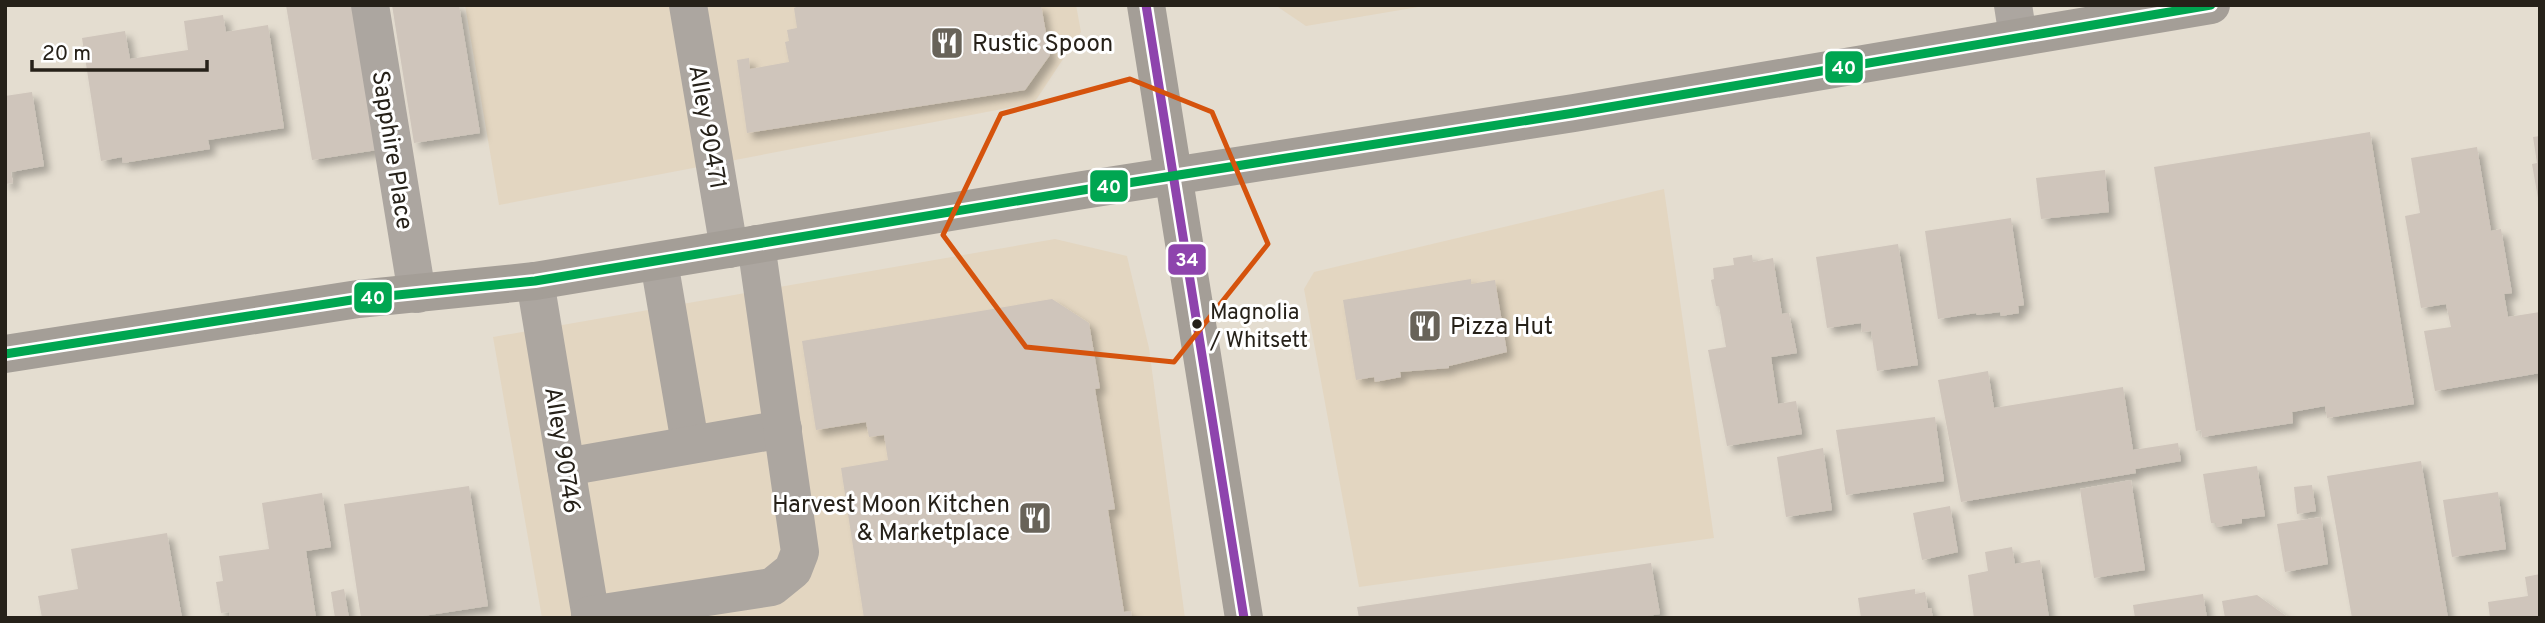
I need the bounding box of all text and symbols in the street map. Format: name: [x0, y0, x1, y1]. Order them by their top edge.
restaurant icon: Rustic Spoon: [928, 24, 966, 62]
scale bar: [32, 28, 206, 72]
place label: Rustic Spoon: [972, 30, 1113, 60]
text: 20 m: [42, 41, 91, 68]
line badge: 40: [1824, 50, 1864, 84]
text: 40: [1832, 57, 1856, 81]
street label: Alley 90471: [680, 63, 732, 192]
street label: Sapphire Place: [364, 69, 418, 232]
line badge: 40: [1089, 169, 1129, 203]
text: 40: [1097, 176, 1121, 200]
line badge: 34: [1167, 243, 1207, 276]
text: 34: [1175, 249, 1199, 273]
line badge: 40: [353, 281, 393, 314]
text: 40: [361, 287, 385, 311]
place label: Magnolia / Whitsett: [1209, 300, 1308, 355]
restaurant icon: Pizza Hut: [1406, 307, 1444, 345]
place label: Pizza Hut: [1450, 313, 1553, 343]
marker: Magnolia / Whitsett: [1190, 317, 1204, 331]
street label: Alley 90746: [536, 385, 586, 516]
place label: Harvest Moon Kitchen & Marketplace: [772, 491, 1010, 549]
restaurant icon: Harvest Moon Kitchen & Marketplace: [1016, 499, 1054, 537]

